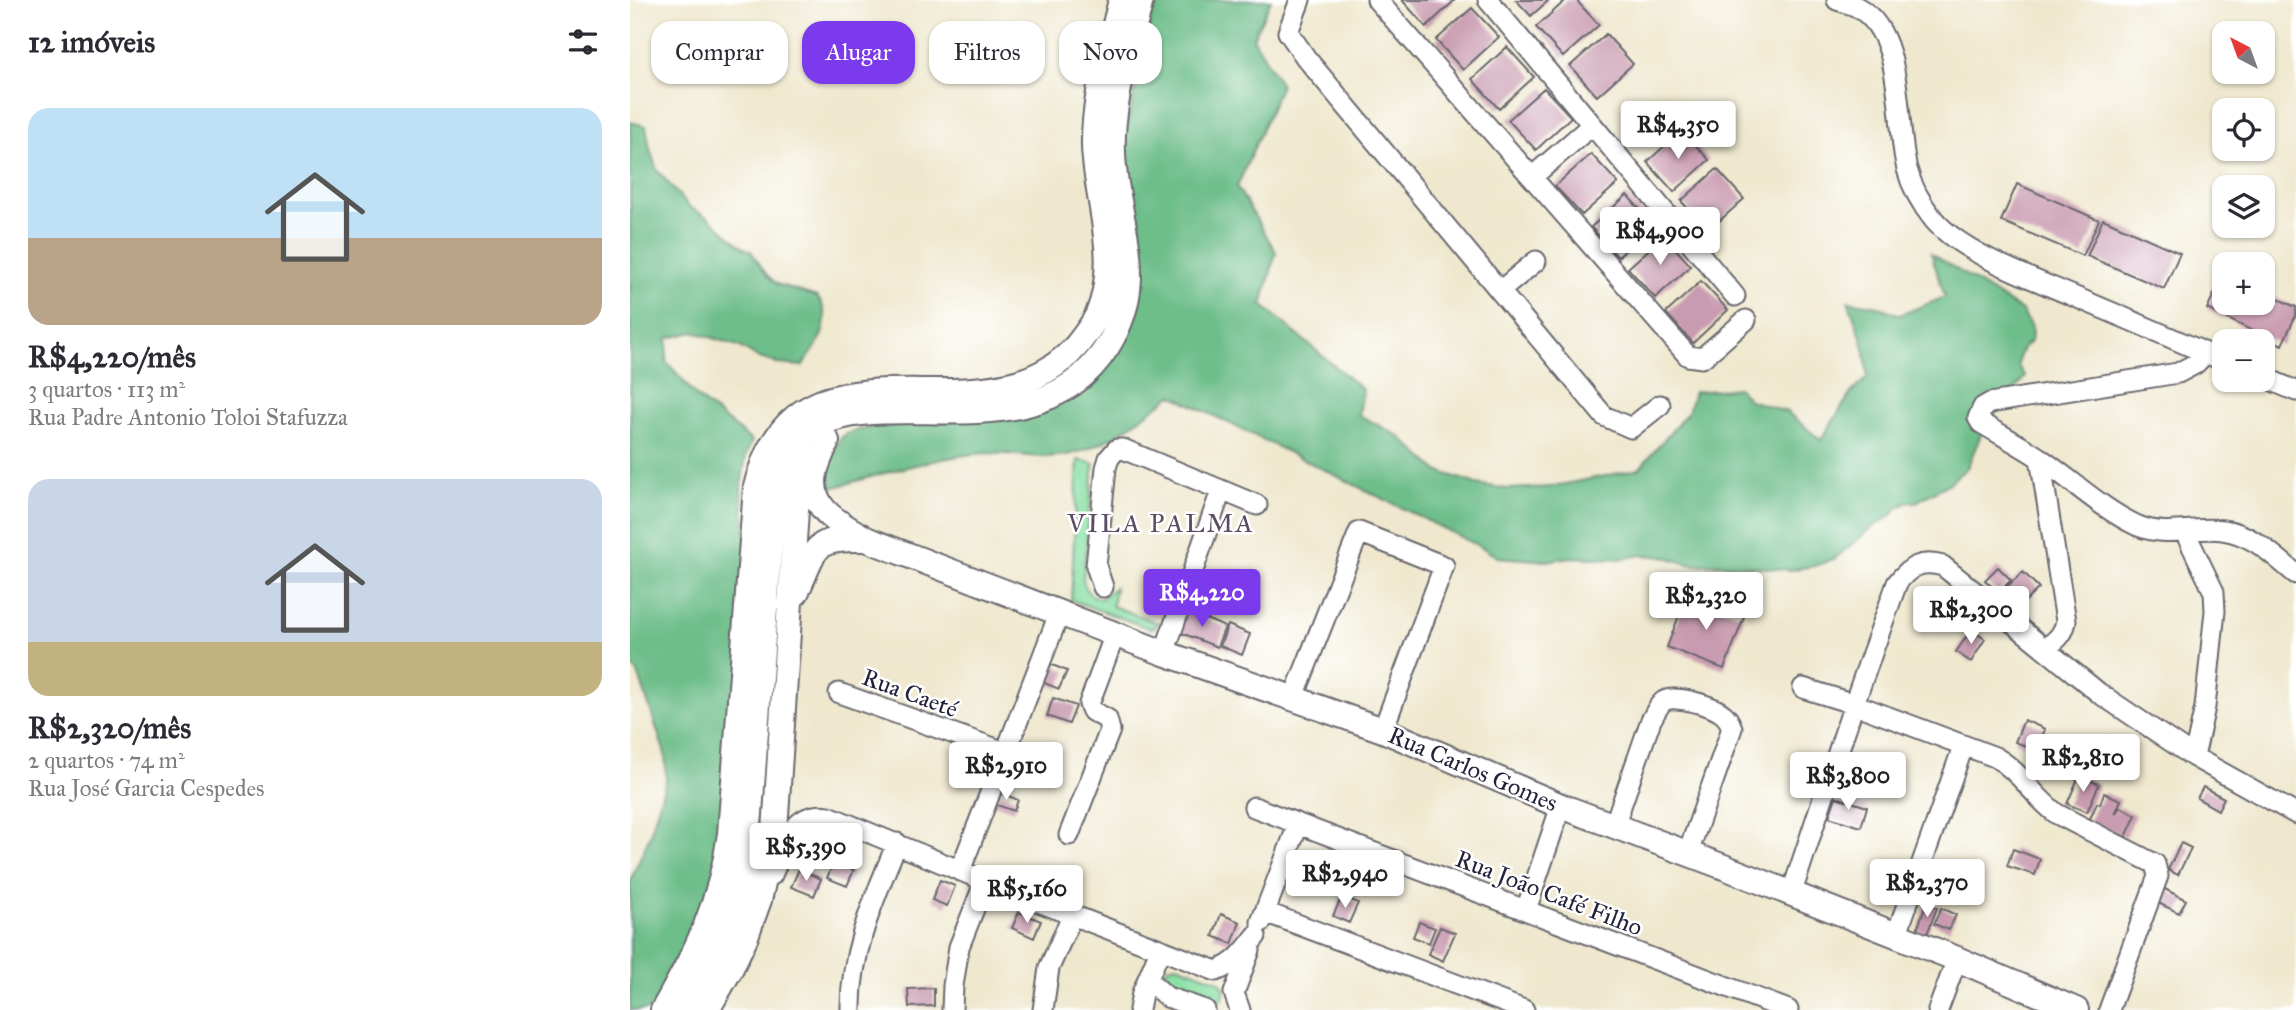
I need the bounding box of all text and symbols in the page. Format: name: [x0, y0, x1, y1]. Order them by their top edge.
chip: Comprar: [651, 21, 788, 84]
chip: Alugar: [802, 21, 915, 84]
chip: Filtros: [929, 21, 1045, 84]
chip: Novo: [1059, 21, 1162, 84]
north arrow: [2212, 21, 2275, 84]
map controls: [2212, 21, 2275, 392]
icon: filters: [564, 23, 602, 61]
text: 12 imóveis: [28, 24, 155, 60]
button: locate: [2212, 98, 2275, 161]
pin: R$4,350: [1613, 102, 1743, 161]
text: R$4,350: [1637, 110, 1719, 138]
icon: home: [252, 154, 378, 280]
button: layers: [2212, 175, 2275, 238]
pin: R$4,900: [1595, 208, 1725, 267]
text: R$4,900: [1616, 216, 1704, 244]
button: +: [2212, 252, 2275, 315]
button: −: [2212, 329, 2275, 392]
text: R$4,220/mês: [28, 339, 196, 375]
text: 3 quartos · 113 m²: [28, 375, 185, 403]
text: Rua Padre Antonio Toloi Stafuzza: [28, 403, 348, 431]
district label: VILA PALMA: [1066, 507, 1255, 539]
icon: home: [252, 525, 378, 651]
pin: R$4,220: [1137, 570, 1267, 629]
pin: R$2,320: [1641, 572, 1771, 632]
text: R$4,220: [1159, 578, 1245, 606]
text: R$2,320: [1665, 581, 1747, 609]
pin: R$2,300: [1906, 586, 2036, 646]
text: R$2,300: [1929, 595, 2013, 623]
street label: Rua Caeté: [858, 662, 962, 724]
text: R$2,320/mês: [28, 710, 191, 746]
street label: Rua Carlos Gomes: [1384, 720, 1562, 818]
pin: R$2,810: [2018, 734, 2148, 794]
pin: R$2,910: [941, 742, 1071, 802]
text: R$2,810: [2042, 743, 2124, 771]
text: 2 quartos · 74 m²: [28, 746, 185, 774]
text: R$2,910: [965, 751, 1047, 779]
pin: R$3,800: [1783, 752, 1913, 812]
text: R$3,800: [1806, 761, 1890, 789]
text: Rua José Garcia Cespedes: [28, 774, 264, 802]
pin: R$5,390: [741, 824, 871, 883]
text: R$5,390: [766, 832, 846, 860]
street label: Rua João Café Filho: [1451, 844, 1647, 942]
pin: R$2,940: [1280, 850, 1410, 910]
text: R$2,940: [1302, 859, 1388, 887]
pin: R$2,370: [1862, 860, 1992, 919]
pin: R$5,160: [962, 866, 1092, 925]
text: R$2,370: [1886, 868, 1968, 896]
text: R$5,160: [987, 874, 1067, 902]

